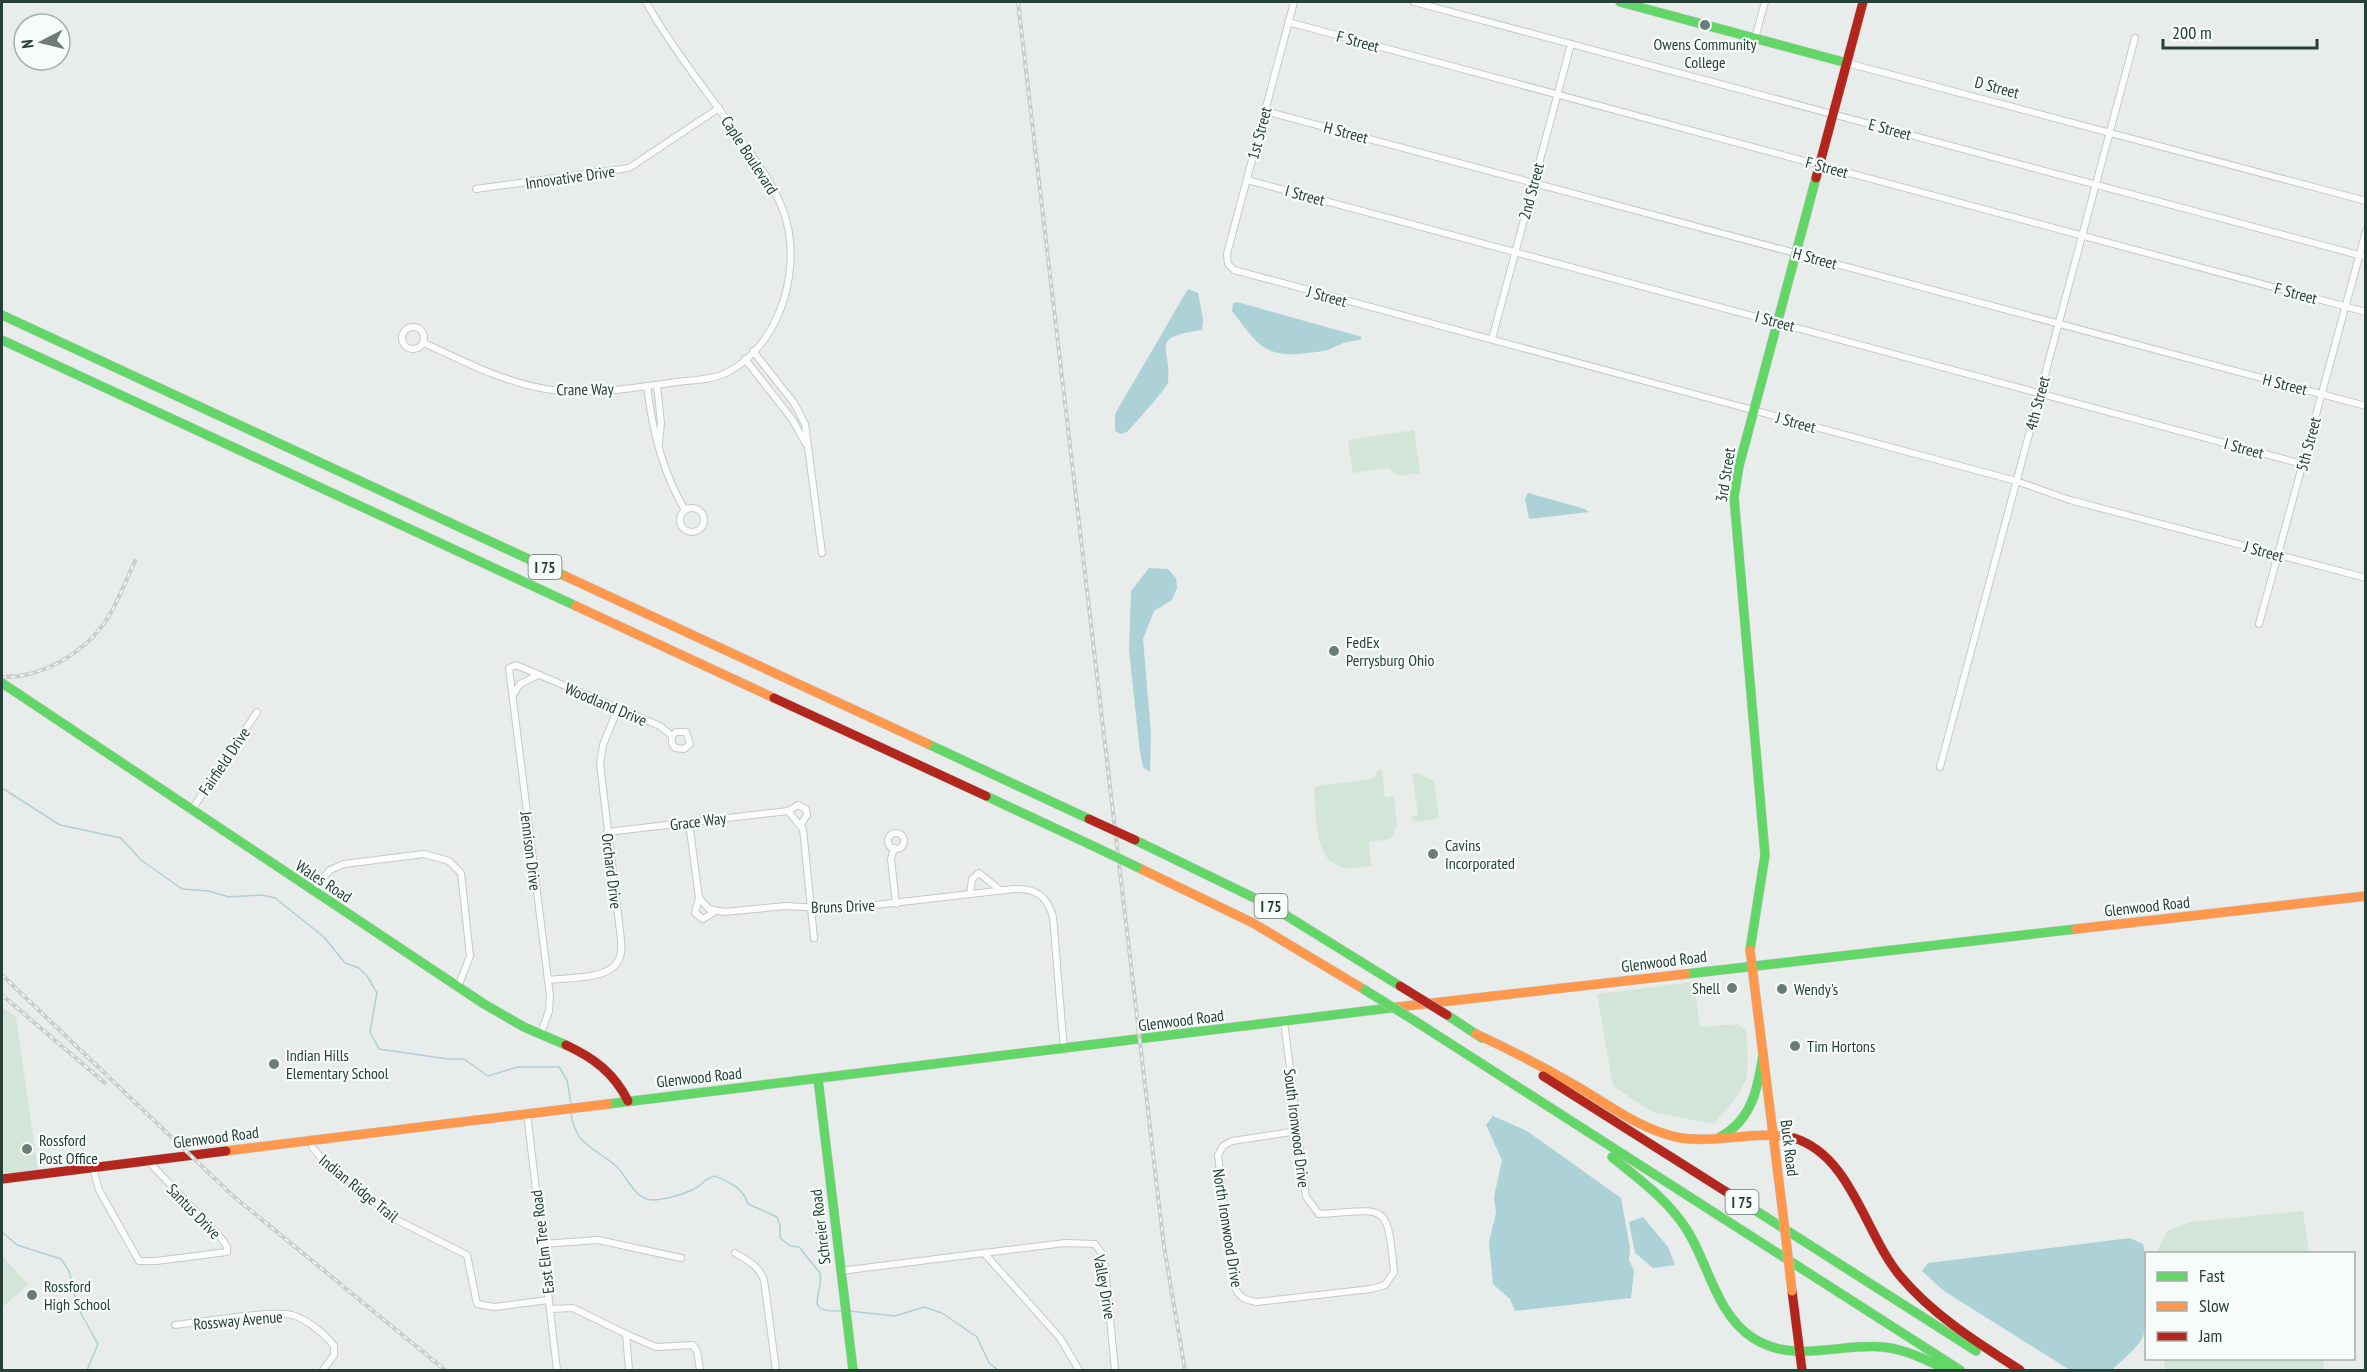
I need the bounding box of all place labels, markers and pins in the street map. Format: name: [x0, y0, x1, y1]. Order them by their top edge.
marker: Owens Community College: [1698, 18, 1712, 32]
place label: Owens Community College: [1654, 34, 1756, 72]
place label: FedEx Perrysburg Ohio: [1346, 632, 1434, 670]
marker: FedEx Perrysburg Ohio: [1327, 644, 1341, 658]
place label: Cavins Incorporated: [1445, 835, 1515, 873]
marker: Cavins Incorporated: [1426, 847, 1440, 861]
place label: Shell: [1692, 978, 1720, 998]
place label: Wendy's: [1794, 979, 1838, 999]
marker: Shell: [1725, 981, 1739, 995]
marker: Wendy's: [1775, 982, 1789, 996]
place label: Tim Hortons: [1807, 1036, 1875, 1056]
marker: Tim Hortons: [1788, 1039, 1802, 1053]
place label: Indian Hills Elementary School: [286, 1045, 389, 1083]
marker: Indian Hills Elementary School: [267, 1057, 281, 1071]
place label: Rossford Post Office: [39, 1130, 98, 1168]
marker: Rossford Post Office: [20, 1142, 34, 1156]
place label: Rossford High School: [44, 1276, 111, 1314]
marker: Rossford High School: [25, 1288, 39, 1302]

